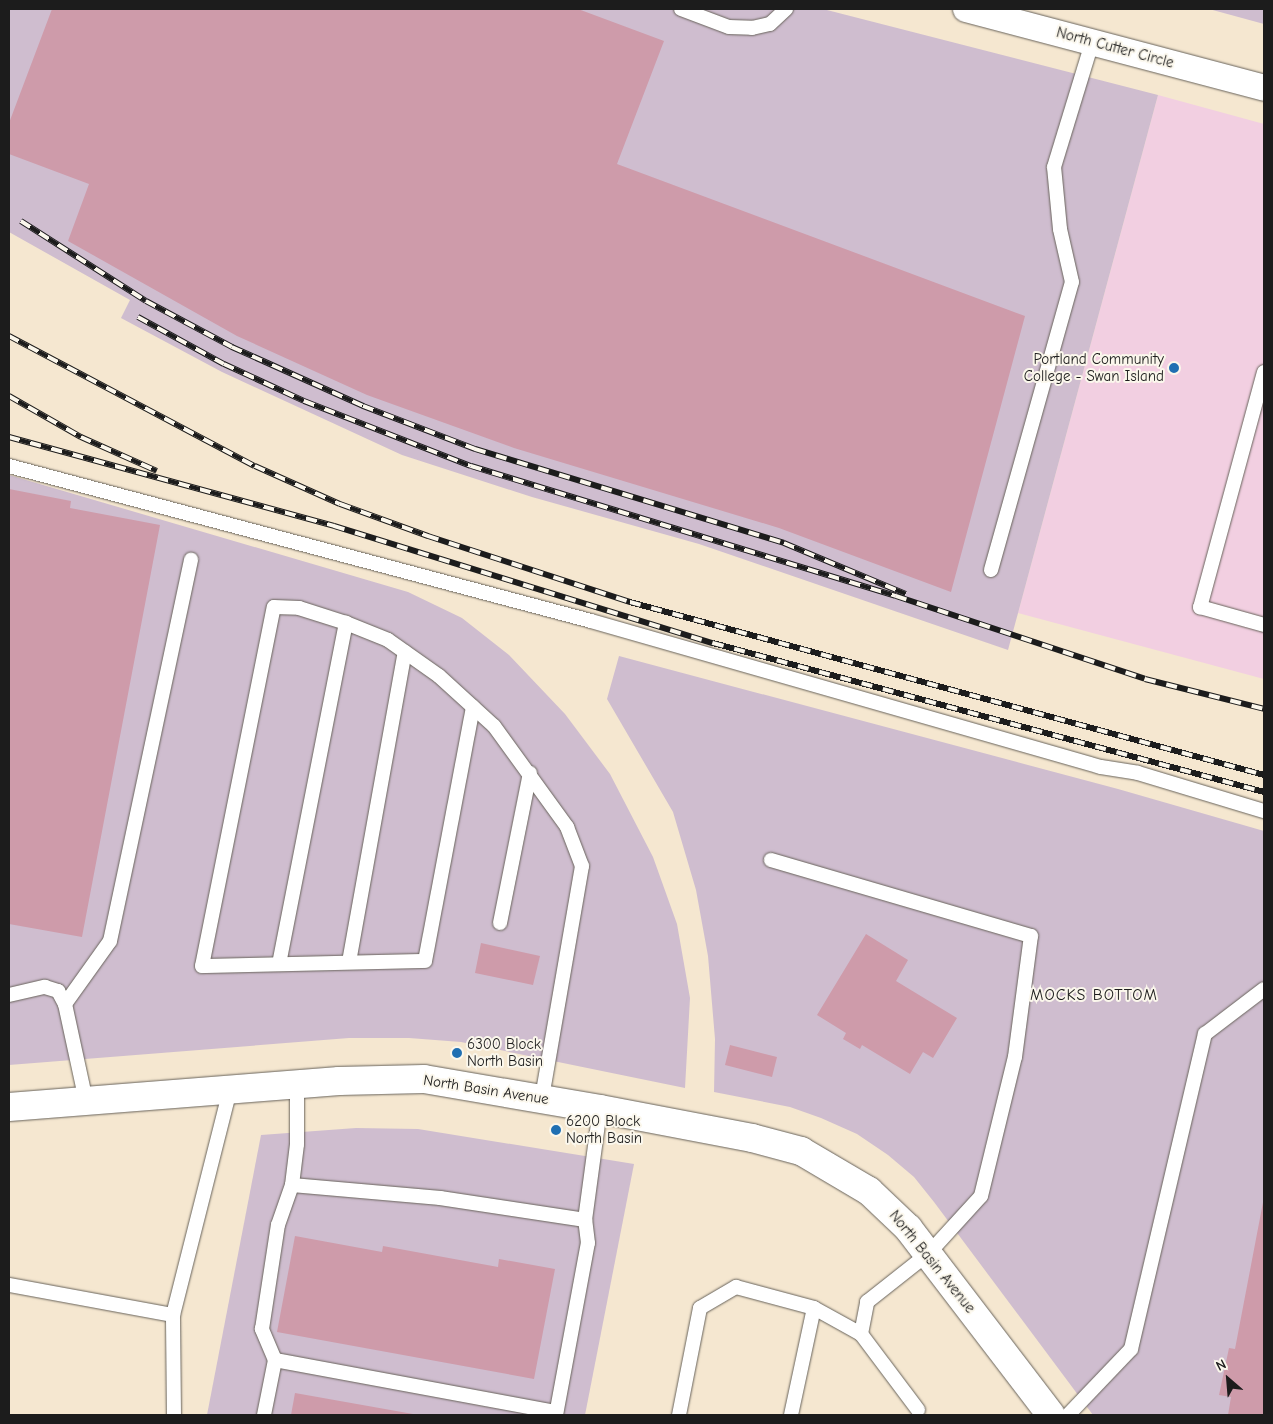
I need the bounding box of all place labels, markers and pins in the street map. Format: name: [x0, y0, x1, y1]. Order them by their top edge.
place label: Portland Community College - Swan Island: [1024, 350, 1164, 385]
marker: Portland Community College - Swan Island: [1168, 362, 1180, 374]
place label: 6300 Block North Basin: [467, 1035, 543, 1070]
marker: 6300 Block North Basin: [451, 1047, 463, 1059]
place label: 6200 Block North Basin: [566, 1112, 642, 1147]
marker: 6200 Block North Basin: [550, 1124, 562, 1136]

